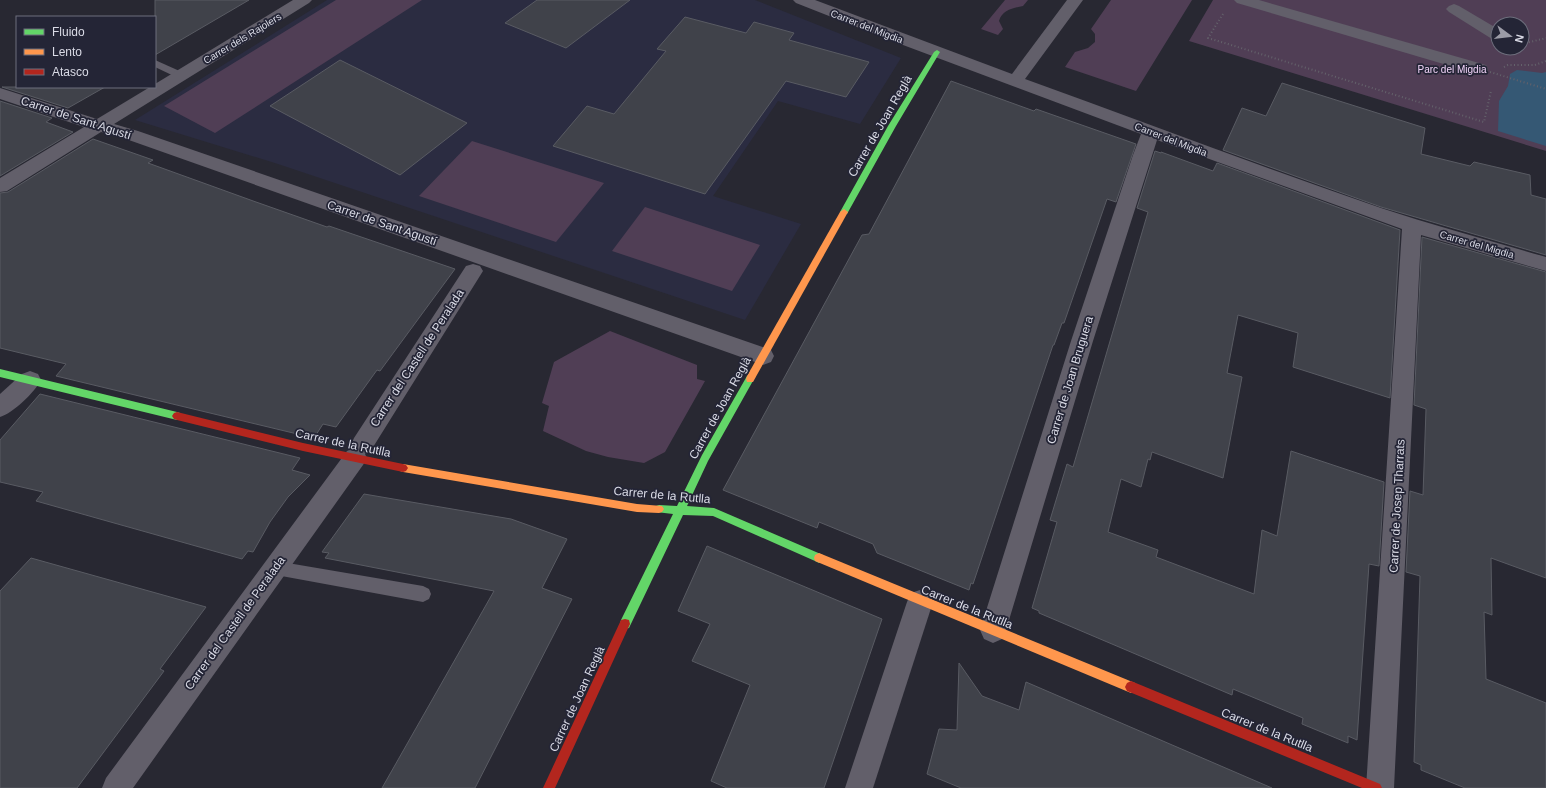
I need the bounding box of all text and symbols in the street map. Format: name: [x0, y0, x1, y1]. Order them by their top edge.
street label: Carrer del Migdia: [829, 8, 905, 45]
street label: Carrer dels Rajolers: [201, 11, 283, 66]
legend: [16, 16, 156, 88]
north arrow: [1490, 16, 1530, 56]
text: Fluido: [52, 25, 85, 39]
text: N: [1513, 33, 1526, 44]
text: Lento: [52, 45, 82, 59]
park label: Parc del Migdia: [1418, 64, 1487, 75]
text: Atasco: [52, 65, 89, 79]
street label: Carrer de Joan Reglà: [845, 73, 915, 179]
street label: Carrer de Sant Agustí: [19, 94, 134, 143]
street label: Carrer del Migdia: [1133, 121, 1209, 158]
street label: Carrer de Sant Agustí: [325, 198, 439, 249]
street label: Carrer del Migdia: [1438, 229, 1516, 260]
street label: Carrer del Castell de Peralada: [367, 286, 467, 430]
street label: Carrer de Joan Bruguera: [1044, 314, 1096, 446]
street label: Carrer de Joan Reglà: [686, 354, 754, 462]
street label: Carrer de la Rutlla: [294, 426, 392, 460]
street label: Carrer de Josep Tharrats: [1387, 439, 1407, 573]
street label: Carrer de la Rutlla: [613, 484, 711, 506]
street label: Carrer del Castell de Peralada: [182, 553, 288, 692]
street label: Carrer de la Rutlla: [919, 582, 1015, 632]
street label: Carrer de Joan Reglà: [546, 644, 608, 754]
street label: Carrer de la Rutlla: [1219, 705, 1315, 755]

